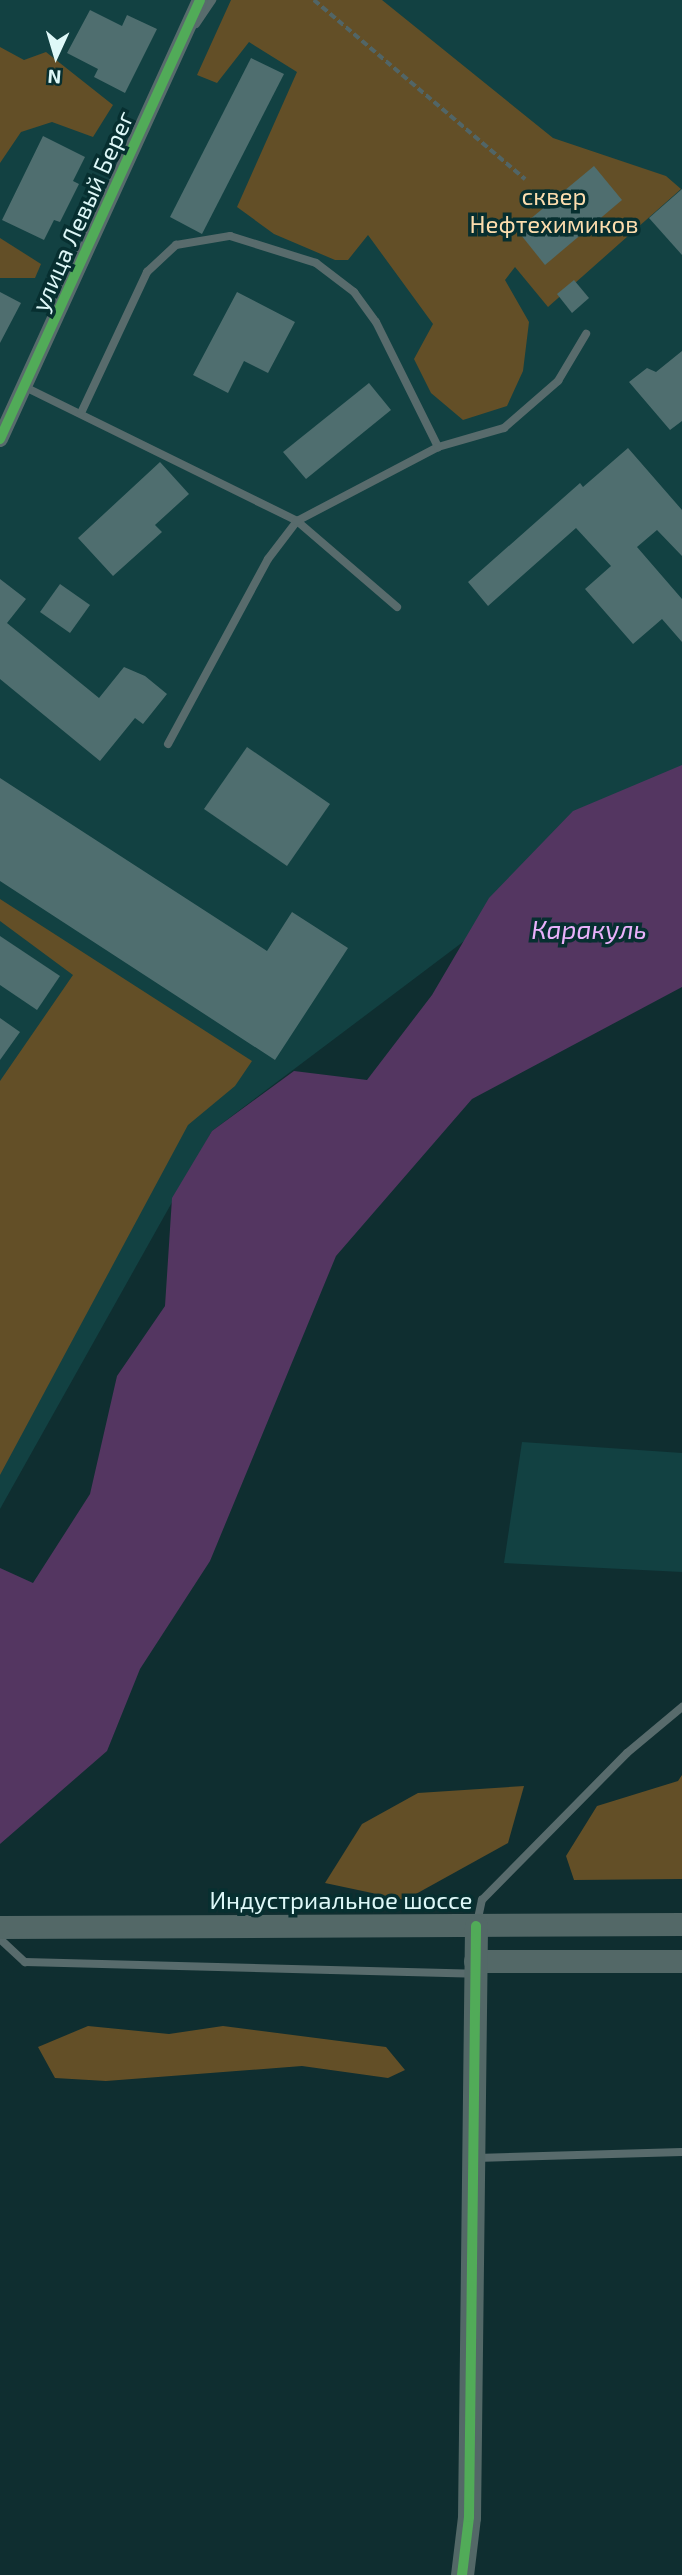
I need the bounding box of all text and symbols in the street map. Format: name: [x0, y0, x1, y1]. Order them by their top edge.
north arrow: [21, 21, 91, 91]
text: N: [47, 65, 62, 89]
street label: улица Левый Берег: [25, 106, 139, 316]
park label: сквер Нефтехимиков: [469, 182, 639, 238]
water label: Каракуль: [531, 913, 647, 945]
street label: Индустриальное шоссе: [209, 1886, 473, 1914]

